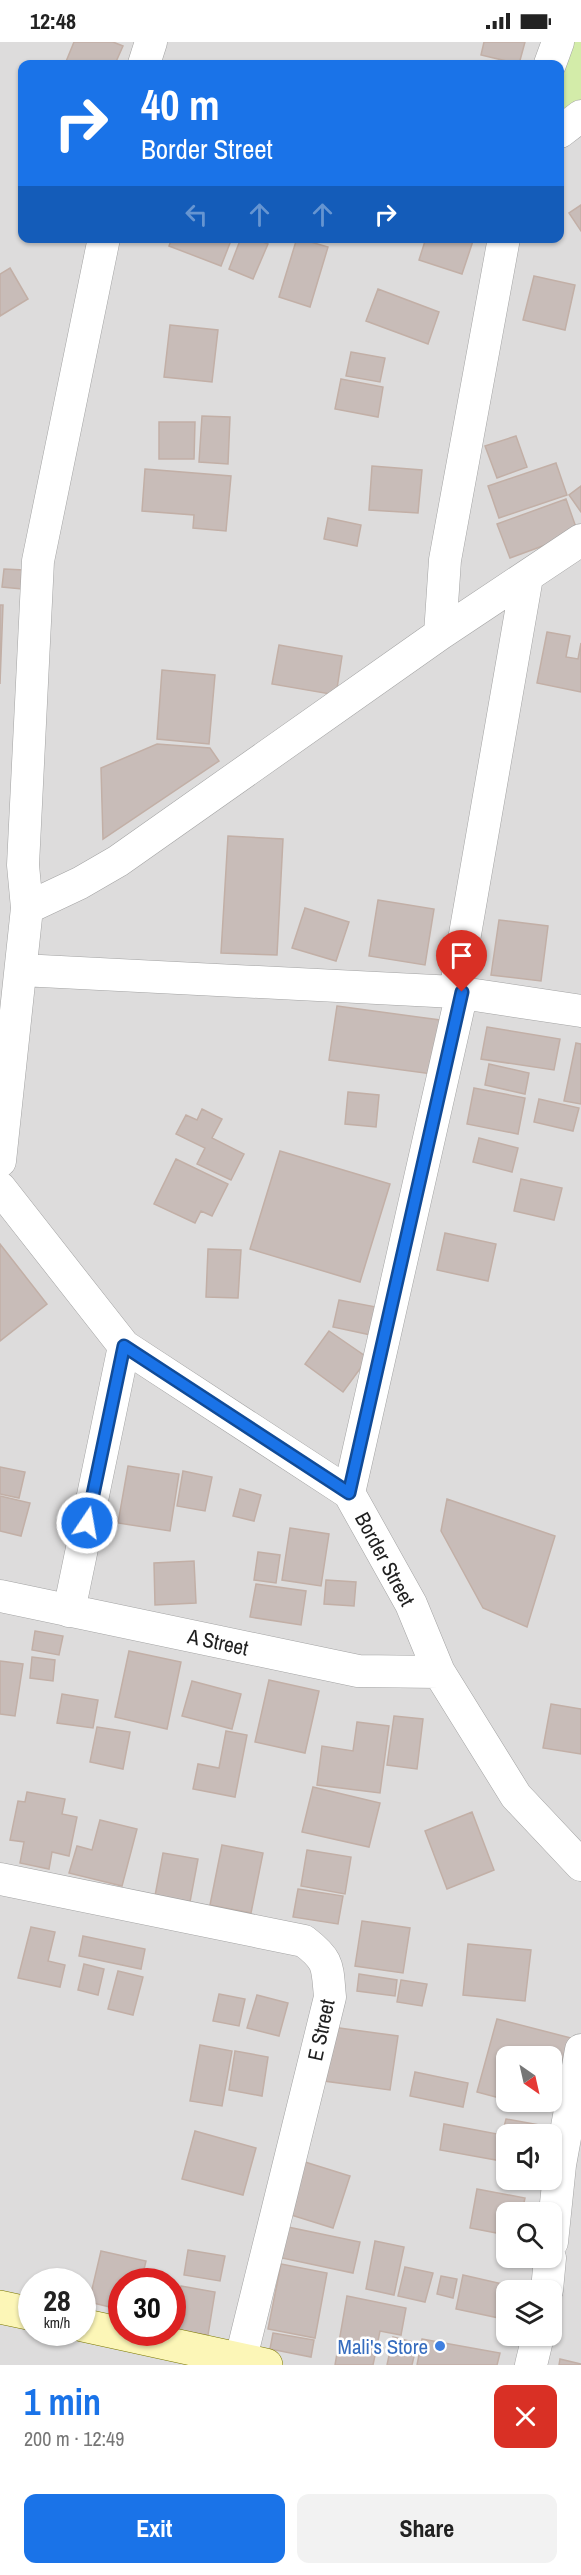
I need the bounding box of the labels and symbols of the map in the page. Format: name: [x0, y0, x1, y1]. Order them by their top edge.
pin: [436, 930, 487, 992]
position arrow: [55, 1491, 119, 1555]
street label: Border Street: [348, 1507, 422, 1611]
street label: A Street: [184, 1621, 251, 1663]
street label: E Street: [300, 1996, 342, 2063]
north arrow: [496, 2046, 562, 2112]
speed limit sign: 30: [108, 2268, 186, 2346]
place label: Mali's Store: [338, 2332, 428, 2361]
marker: Mali's Store: [433, 2339, 447, 2353]

